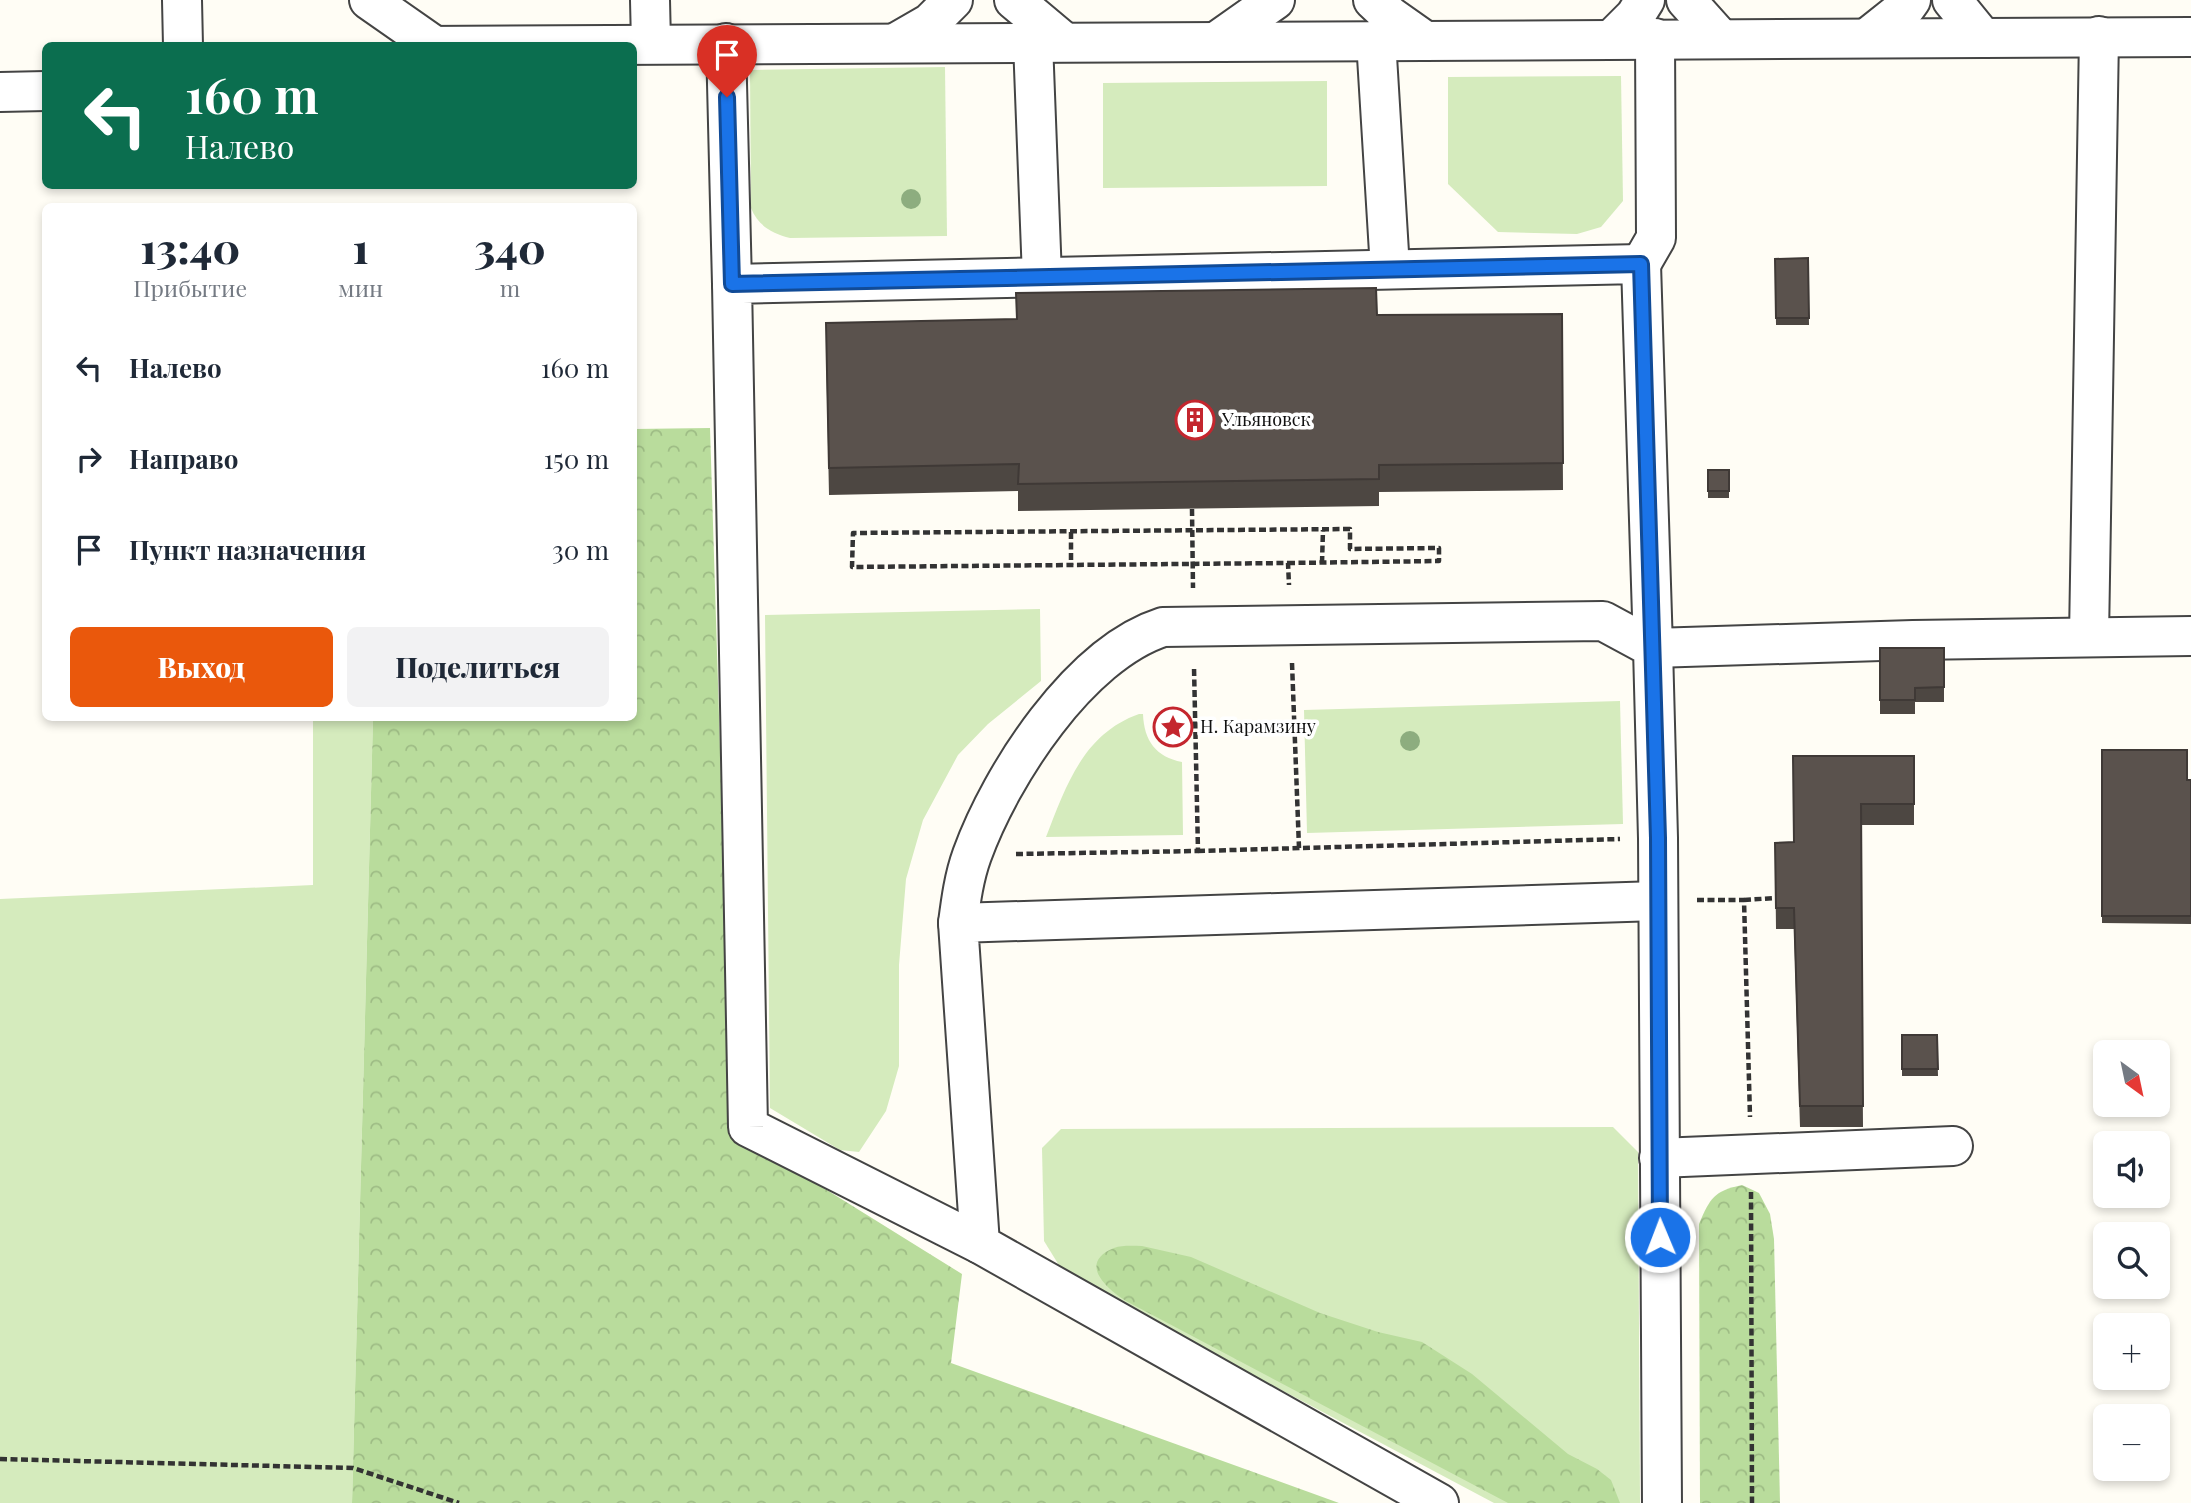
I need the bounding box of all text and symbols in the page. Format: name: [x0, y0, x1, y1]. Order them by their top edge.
pin: [697, 25, 757, 97]
icon: arrive: [708, 36, 746, 74]
text: 160 m: [185, 61, 319, 126]
icon: left: [70, 70, 161, 161]
text: Налево: [185, 124, 294, 167]
text: 13:40: [140, 219, 240, 275]
text: 1: [353, 219, 369, 275]
text: 340: [474, 219, 546, 275]
text: Прибытие: [133, 272, 247, 303]
text: мин: [338, 272, 383, 303]
text: m: [500, 272, 520, 303]
icon: left: [70, 349, 108, 387]
text: Налево: [129, 350, 222, 385]
text: 160 m: [541, 350, 609, 385]
building icon: Ульяновск: [1174, 399, 1216, 441]
place label: Ульяновск: [1221, 407, 1311, 431]
icon: right: [70, 440, 108, 478]
text: Направо: [129, 441, 238, 476]
text: 150 m: [544, 441, 609, 476]
icon: arrive: [70, 531, 108, 569]
text: Пункт назначения: [129, 532, 366, 567]
text: 30 m: [552, 532, 609, 567]
button: Выход: [70, 627, 333, 707]
button: Поделиться: [347, 627, 609, 707]
place icon: Н. Карамзину: [1152, 706, 1194, 748]
place label: Н. Карамзину: [1200, 714, 1316, 738]
north arrow: [2093, 1040, 2170, 1116]
map controls: [2093, 1040, 2170, 1481]
button: sound: [2093, 1131, 2170, 1208]
position arrow: [1623, 1200, 1697, 1274]
button: search: [2093, 1222, 2170, 1299]
button: +: [2093, 1313, 2170, 1390]
button: −: [2093, 1404, 2170, 1481]

